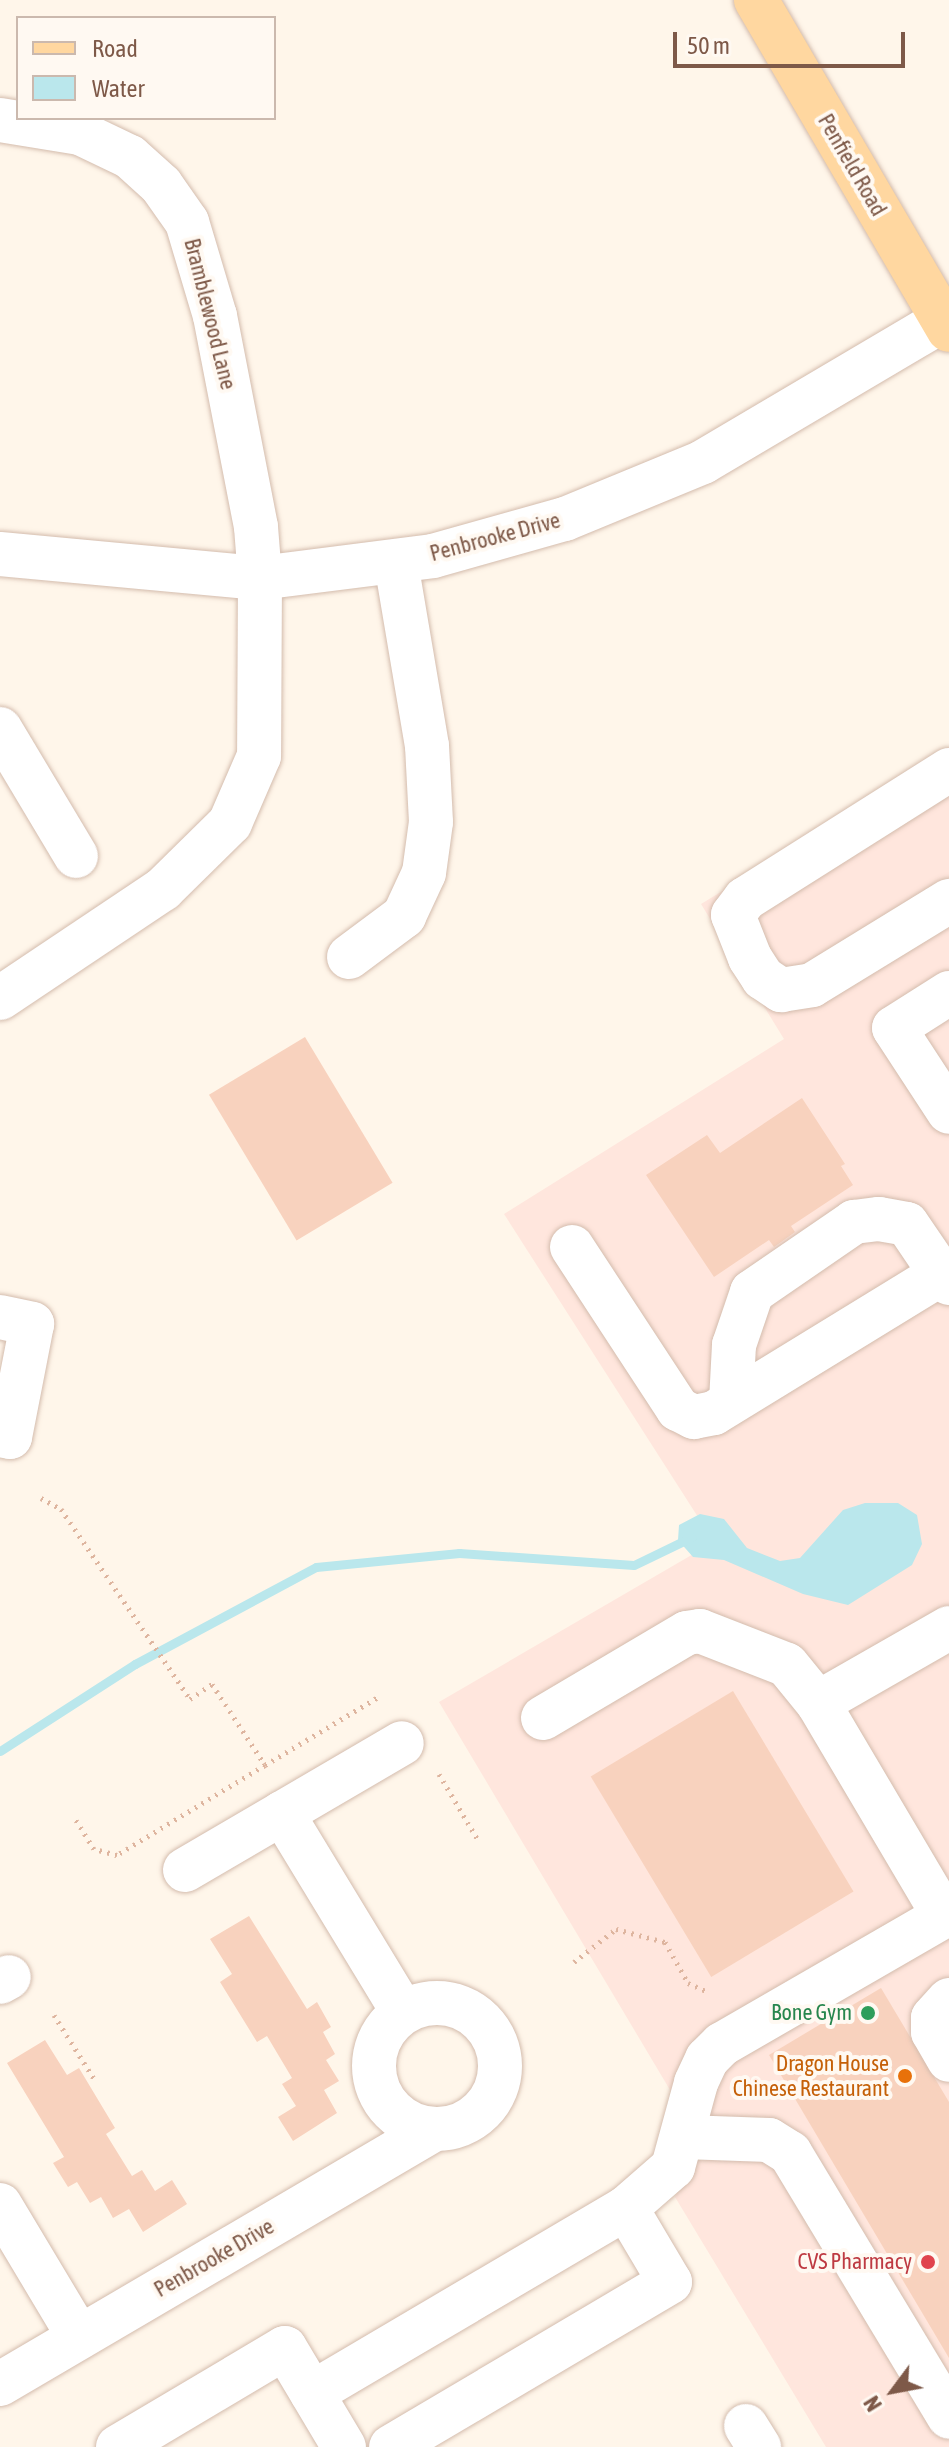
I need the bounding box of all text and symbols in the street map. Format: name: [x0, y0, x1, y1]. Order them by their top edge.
legend: [16, 16, 276, 120]
scale bar: [677, 16, 909, 66]
text: 50 m: [687, 32, 730, 59]
text: Road: [92, 35, 138, 62]
text: Water: [92, 75, 145, 102]
street label: Penfield Road: [812, 109, 892, 221]
street label: Bramblewood Lane: [178, 236, 242, 392]
street label: Penbrooke Drive: [427, 507, 563, 567]
place label: Bone Gym: [771, 2000, 852, 2026]
marker: Bone Gym: [859, 2004, 877, 2022]
place label: Dragon House Chinese Restaurant: [733, 2050, 889, 2102]
marker: Dragon House Chinese Restaurant: [896, 2067, 914, 2085]
street label: Penbrooke Drive: [149, 2213, 279, 2303]
place label: CVS Pharmacy: [798, 2249, 912, 2275]
marker: CVS Pharmacy: [919, 2253, 937, 2271]
north arrow: [853, 2351, 933, 2431]
text: N: [858, 2391, 887, 2416]

